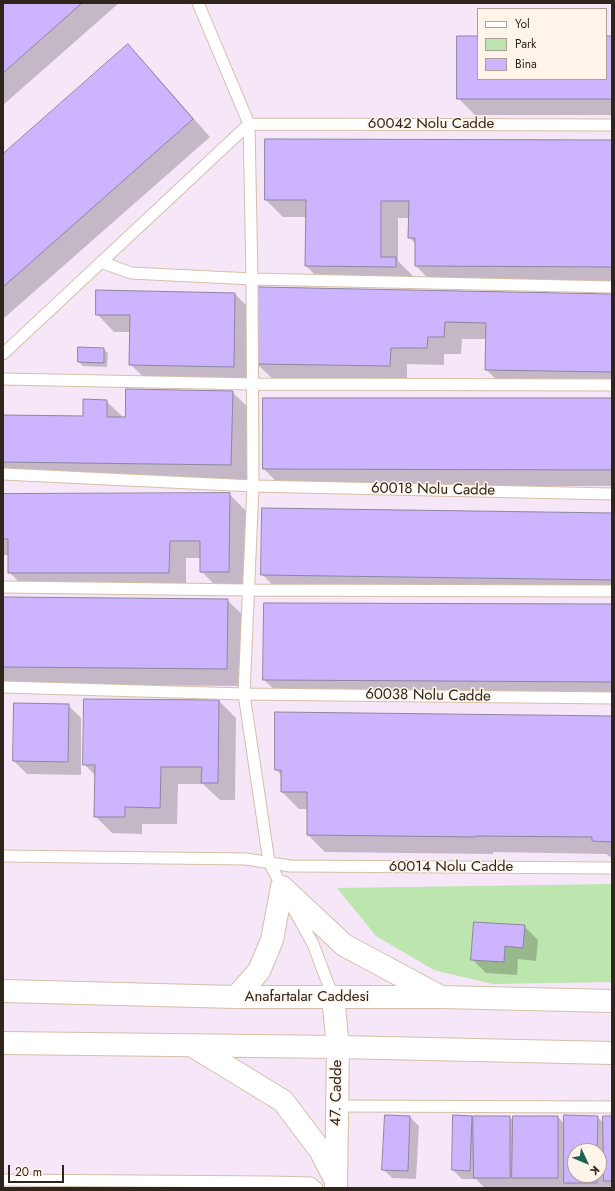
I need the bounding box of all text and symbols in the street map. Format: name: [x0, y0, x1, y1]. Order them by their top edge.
legend: [477, 8, 607, 80]
text: Yol: [515, 15, 530, 33]
text: Park: [515, 35, 536, 53]
text: Bina: [515, 55, 537, 73]
street label: 60042 Nolu Cadde: [368, 115, 494, 133]
street label: 60018 Nolu Cadde: [371, 480, 495, 500]
street label: 60038 Nolu Cadde: [365, 686, 491, 706]
street label: 60014 Nolu Cadde: [389, 858, 513, 876]
street label: Anafartalar Caddesi: [244, 988, 370, 1006]
street label: 47. Cadde: [327, 1060, 347, 1126]
north arrow: [567, 1143, 607, 1183]
scale bar: [10, 1157, 66, 1183]
text: K: [586, 1162, 603, 1179]
text: 20 m: [15, 1163, 42, 1181]

